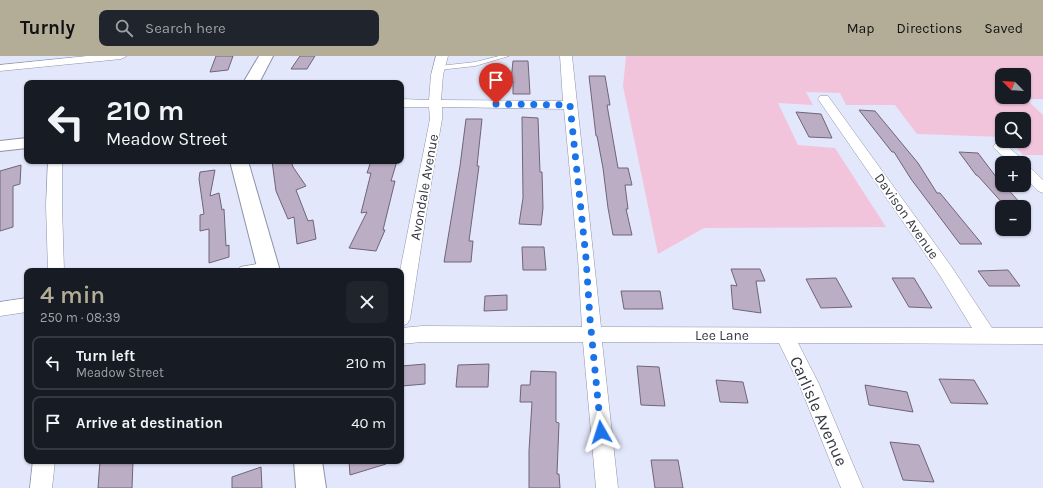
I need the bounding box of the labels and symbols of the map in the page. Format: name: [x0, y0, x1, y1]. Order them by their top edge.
pin: [479, 63, 513, 104]
north arrow: [995, 68, 1031, 104]
street label: Avondale Avenue: [407, 133, 442, 241]
street label: Davison Avenue: [871, 170, 943, 263]
street label: Lee Lane: [695, 327, 749, 344]
street label: Carlisle Avenue: [786, 353, 852, 469]
position arrow: [580, 411, 622, 453]

